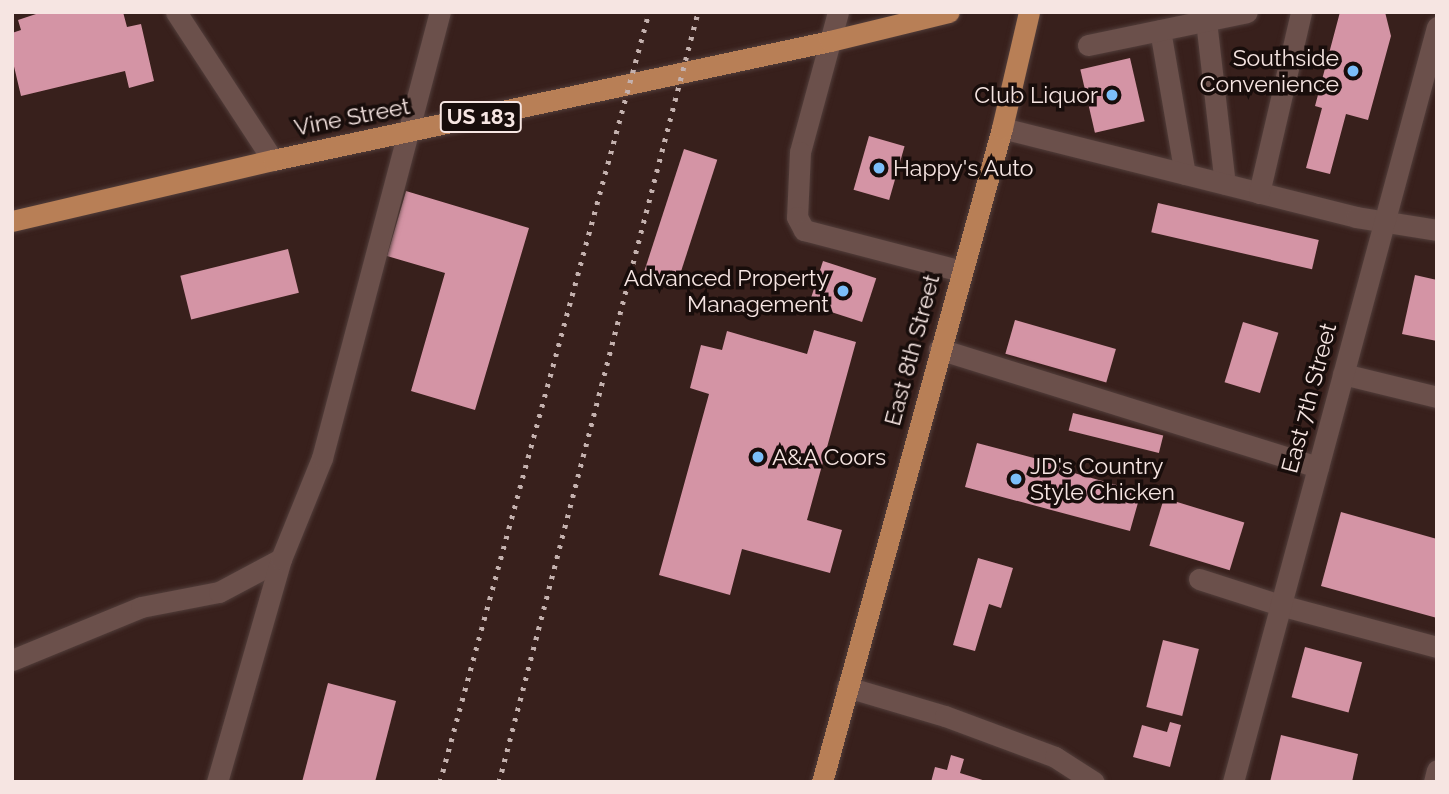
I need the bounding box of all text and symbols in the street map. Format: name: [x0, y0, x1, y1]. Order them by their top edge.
place label: Southside Convenience: [1200, 44, 1339, 98]
marker: Southside Convenience: [1345, 63, 1361, 79]
place label: Club Liquor: [974, 81, 1098, 109]
marker: Club Liquor: [1104, 87, 1120, 103]
street label: Vine Street: [292, 92, 412, 142]
road number: US 183: [439, 100, 523, 134]
place label: Happy's Auto: [893, 154, 1034, 182]
marker: Happy's Auto: [871, 160, 887, 176]
place label: Advanced Property Management: [624, 264, 829, 318]
street label: East 8th Street: [879, 271, 945, 429]
marker: Advanced Property Management: [835, 283, 851, 299]
street label: East 7th Street: [1276, 320, 1342, 476]
place label: A&A Coors: [772, 443, 887, 471]
marker: A&A Coors: [750, 449, 766, 465]
place label: JD's Country Style Chicken: [1030, 452, 1175, 506]
marker: JD's Country Style Chicken: [1008, 471, 1024, 487]

